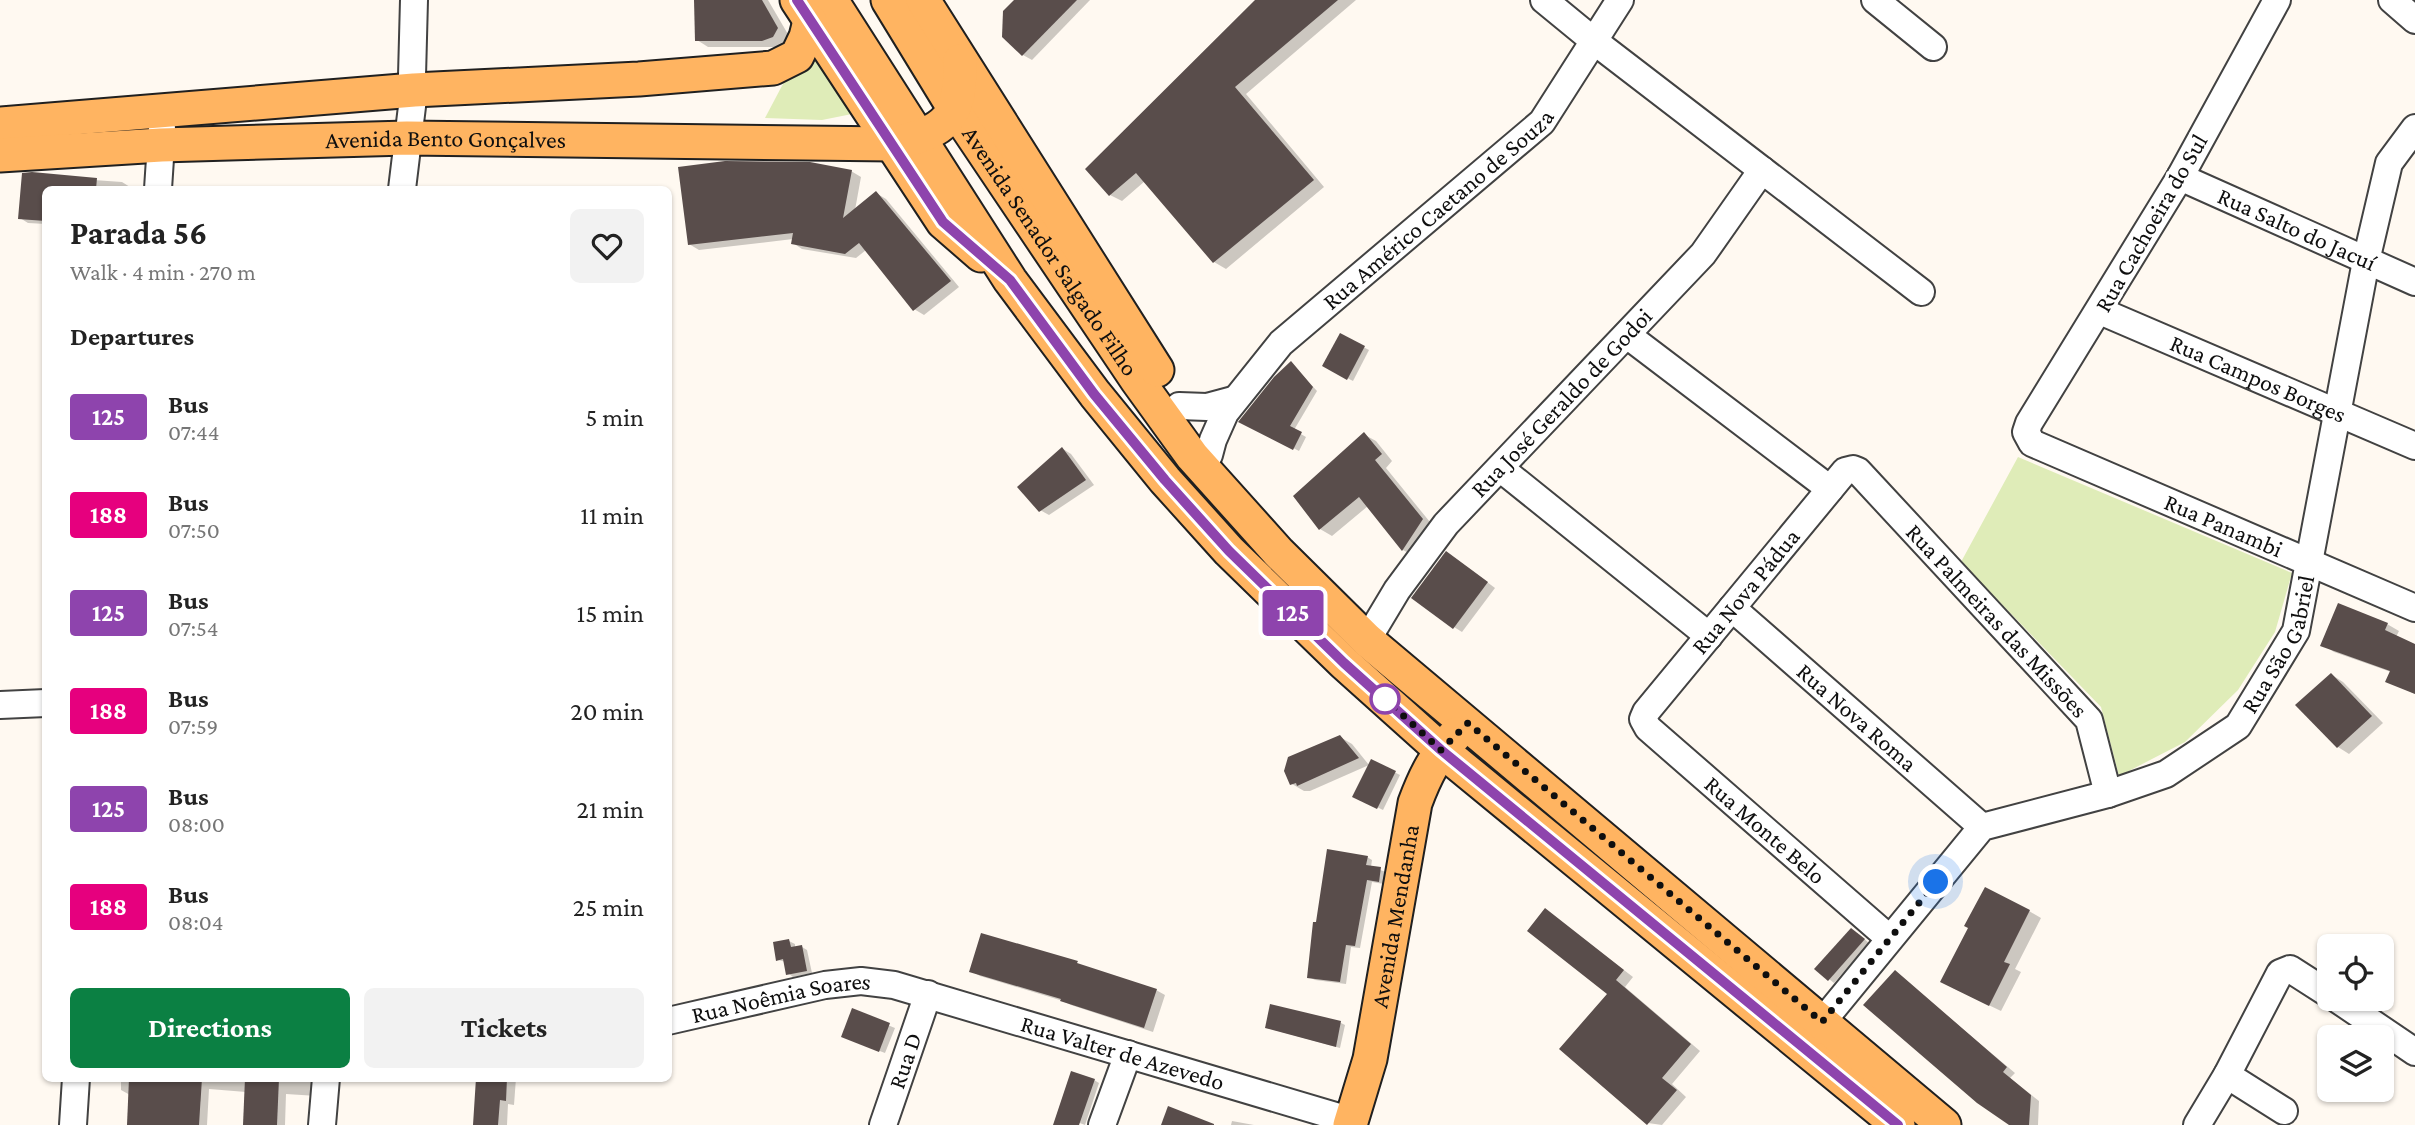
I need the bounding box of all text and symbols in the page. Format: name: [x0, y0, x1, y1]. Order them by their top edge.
street label: Rua Américo Caetano de Souza: [1317, 105, 1559, 315]
street label: Avenida Senador Salgado Filho: [957, 121, 1144, 381]
street label: Avenida Bento Gonçalves: [325, 124, 566, 153]
street label: Rua Cachoeira do Sul: [2089, 129, 2212, 317]
street label: Rua Salto do Jacuí: [2214, 182, 2381, 276]
button: heart: [570, 209, 644, 283]
text: Parada 56: [70, 214, 207, 251]
text: Walk · 4 min · 270 m: [70, 259, 256, 285]
street label: Rua José Geraldo de Godoi: [1465, 302, 1657, 502]
text: Departures: [70, 322, 194, 351]
street label: Rua Campos Borges: [2166, 329, 2350, 428]
text: Bus: [168, 390, 209, 419]
text: 125: [92, 403, 125, 430]
text: 5 min: [585, 403, 644, 432]
text: 07:44: [168, 419, 219, 445]
text: Bus: [168, 488, 209, 517]
street label: Rua Panambi: [2160, 488, 2287, 562]
text: 188: [90, 501, 127, 528]
text: 11 min: [580, 501, 644, 530]
text: 07:50: [168, 517, 220, 543]
street label: Rua Palmeiras das Missões: [1901, 518, 2094, 723]
street label: Rua Nova Pádua: [1686, 523, 1805, 659]
street label: Rua São Gabriel: [2235, 573, 2319, 718]
text: Bus: [168, 586, 209, 615]
line badge: 125: [1253, 590, 1333, 636]
text: 125: [92, 599, 125, 626]
text: 15 min: [577, 599, 644, 628]
text: 125: [1277, 599, 1309, 626]
text: 07:54: [168, 615, 219, 641]
street label: Rua Nova Roma: [1792, 657, 1923, 777]
text: Bus: [168, 684, 209, 713]
unlabelled marker: [1370, 684, 1400, 714]
text: 188: [90, 697, 127, 724]
text: 20 min: [570, 697, 644, 726]
text: 07:59: [168, 713, 218, 739]
street label: Rua Monte Belo: [1700, 770, 1831, 889]
text: Bus: [168, 782, 209, 811]
text: 125: [92, 795, 125, 822]
text: 21 min: [576, 795, 644, 824]
text: 08:00: [168, 811, 225, 837]
street label: Avenida Mendanha: [1365, 822, 1424, 1010]
your location: [1918, 864, 1953, 899]
text: Bus: [168, 880, 209, 909]
text: 188: [90, 893, 127, 920]
text: 25 min: [573, 893, 644, 922]
text: 08:04: [168, 909, 223, 935]
map controls: [2317, 934, 2394, 1102]
button: locate: [2317, 934, 2394, 1011]
street label: Rua Noêmia Soares: [689, 967, 873, 1028]
button: Directions: [70, 988, 350, 1068]
button: Tickets: [364, 988, 644, 1068]
street label: Rua Valter de Azevedo: [1018, 1009, 1228, 1095]
button: layers: [2317, 1025, 2394, 1102]
street label: Rua D: [883, 1029, 927, 1092]

